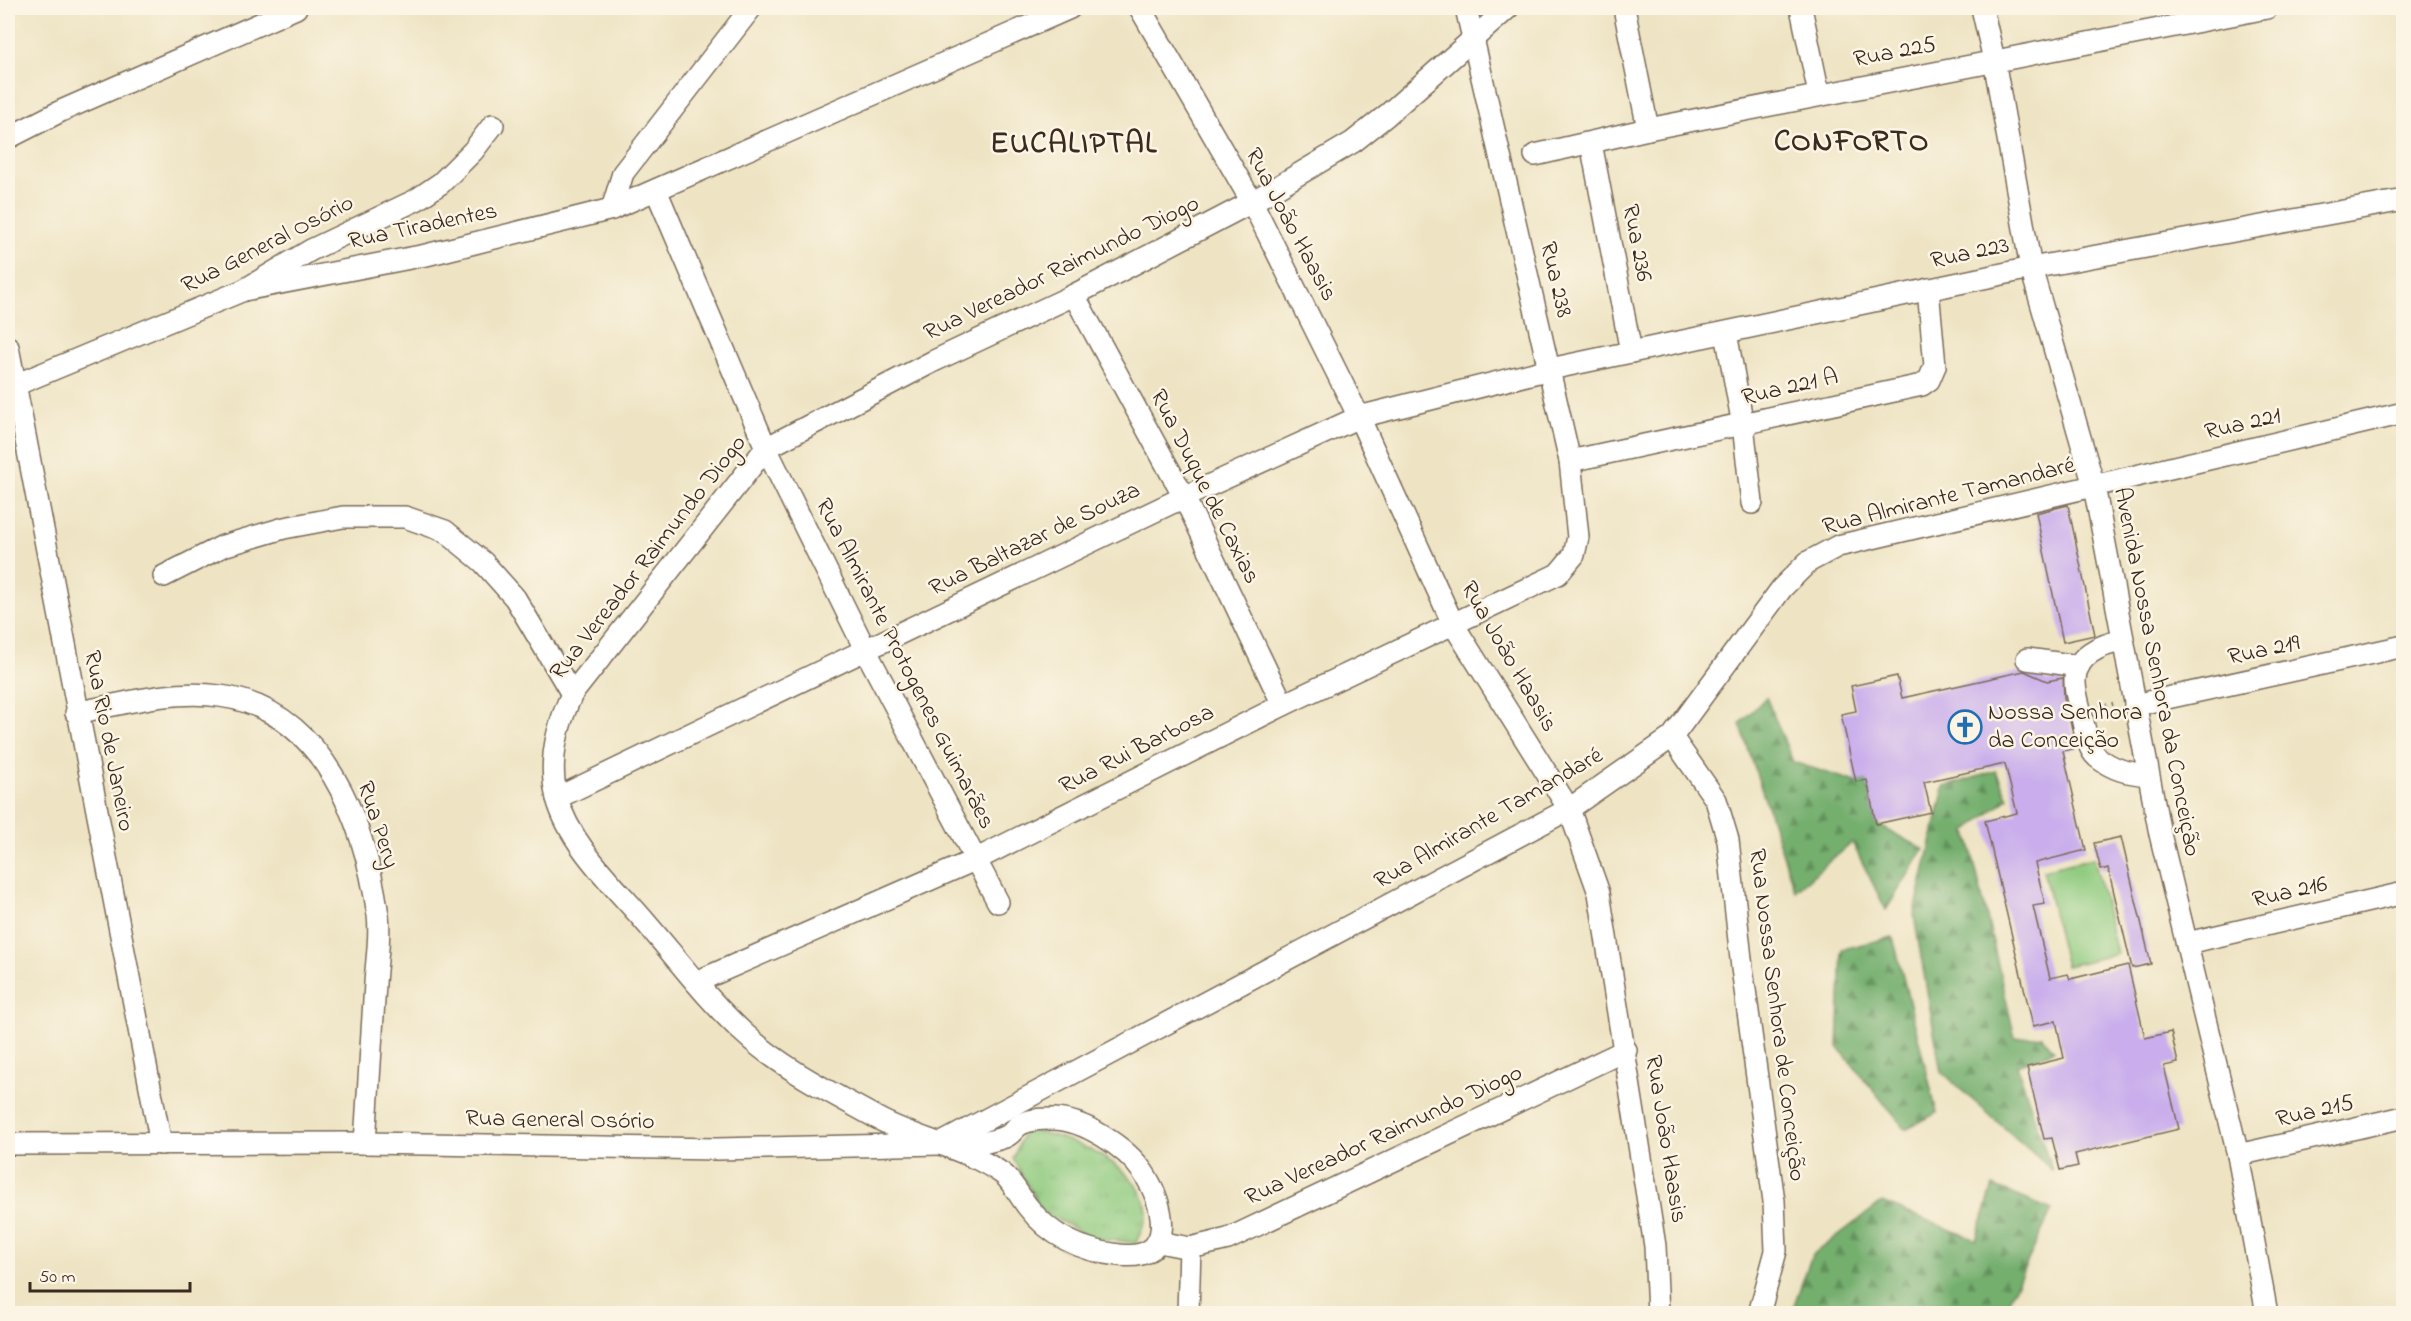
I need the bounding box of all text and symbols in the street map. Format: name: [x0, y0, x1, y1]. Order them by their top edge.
street label: Rua 225: [1851, 28, 1940, 78]
district label: CONFORTO: [1774, 121, 1930, 165]
district label: EUCALIPTAL: [990, 123, 1158, 167]
street label: Rua João Haasis: [1235, 142, 1345, 308]
street label: Rua General Osório: [176, 186, 360, 304]
street label: Rua Vereador Raimundo Diogo: [918, 187, 1206, 351]
street label: Rua Tiradentes: [345, 194, 501, 260]
street label: Rua 236: [1611, 201, 1661, 285]
street label: Rua 223: [1927, 229, 2013, 279]
street label: Rua 238: [1529, 239, 1581, 321]
street label: Rua 221 A: [1738, 360, 1842, 416]
street label: Rua Duque de Caxias: [1140, 384, 1268, 590]
street label: Rua 221: [2201, 399, 2285, 451]
street label: Rua Vereador Raimundo Diogo: [542, 428, 756, 688]
street label: Rua Almirante Tamandaré: [1819, 449, 2079, 545]
street label: Rua Baltazar de Souza: [923, 474, 1147, 606]
street label: Avenida Nossa Senhora da Conceição: [2103, 484, 2209, 860]
street label: Rua Almirante Protogenes Guimarães: [805, 492, 1003, 836]
street label: Rua João Haasis: [1451, 575, 1565, 739]
street label: Rua 219: [2225, 626, 2304, 676]
street label: Rua Rio de Janeiro: [73, 647, 143, 835]
street label: Rua Rui Barbosa: [1053, 696, 1221, 804]
place label: Nossa Senhora da Conceição: [1988, 696, 2142, 759]
church icon: Nossa Senhora da Conceição: [1947, 709, 1983, 745]
street label: Rua Almirante Tamandaré: [1368, 739, 1610, 899]
street label: Rua Pery: [346, 777, 408, 873]
street label: Rua Nossa Senhora de Conceição: [1738, 847, 1814, 1183]
street label: Rua 216: [2249, 867, 2331, 919]
street label: Rua João Haasis: [1634, 1053, 1696, 1225]
street label: Rua Vereador Raimundo Diogo: [1239, 1056, 1529, 1216]
street label: Rua 215: [2272, 1086, 2358, 1138]
street label: Rua General Osório: [465, 1102, 655, 1140]
scale bar: [30, 1255, 190, 1293]
text: 50 m: [39, 1265, 76, 1291]

